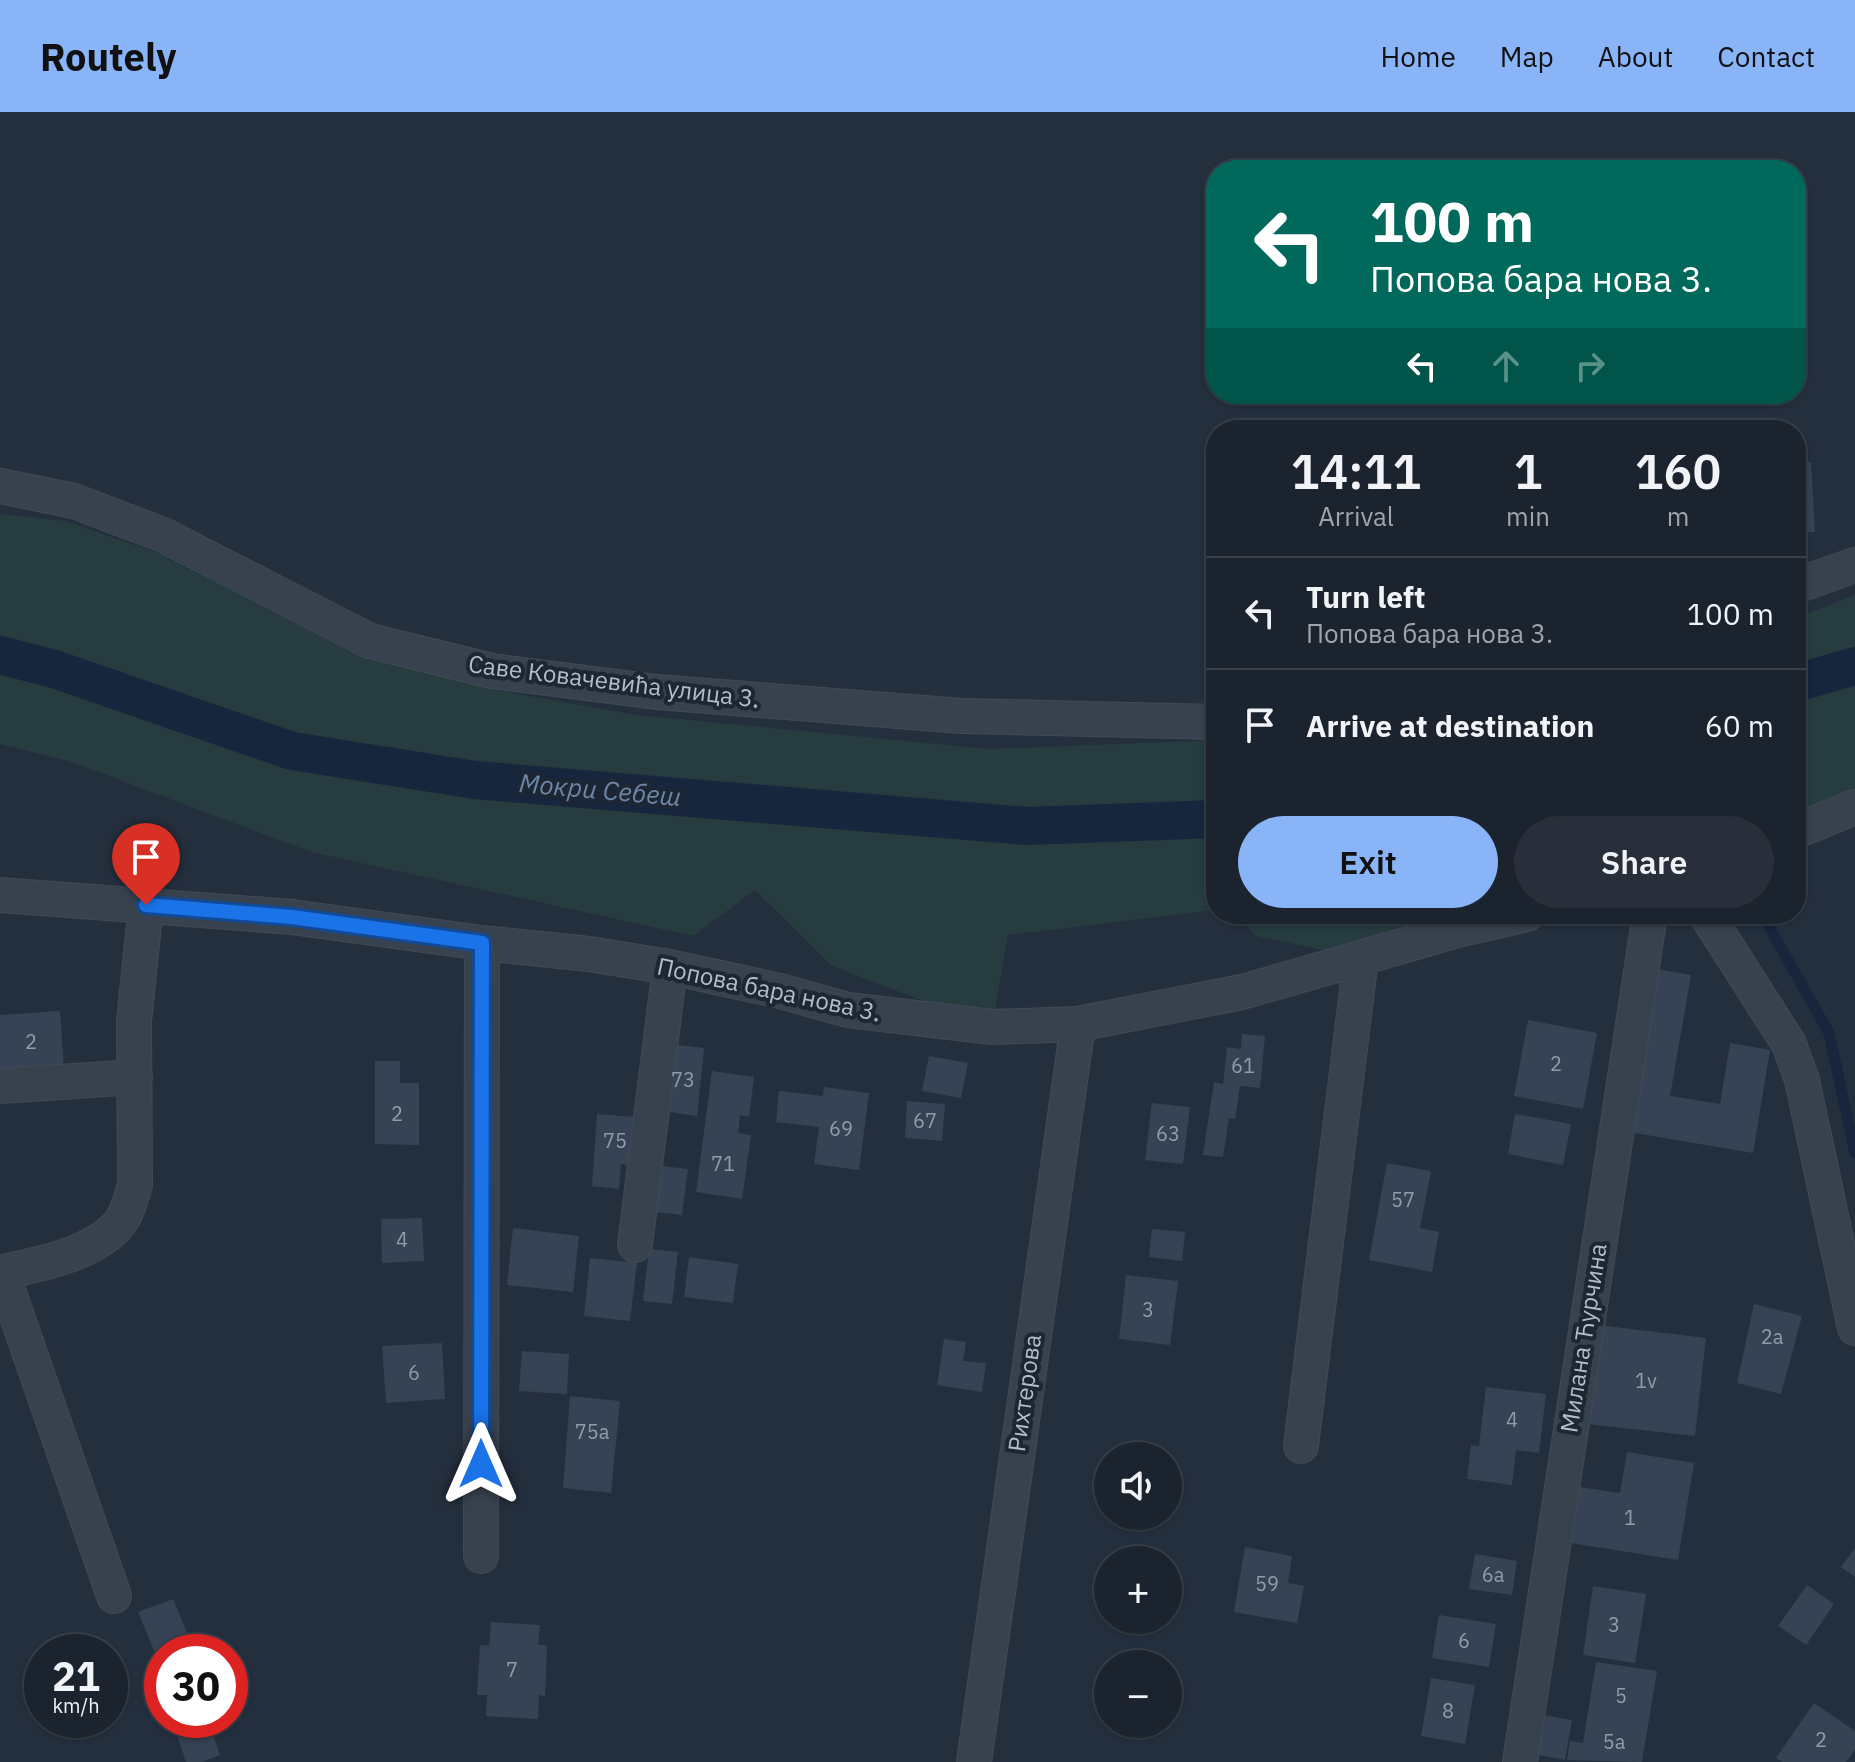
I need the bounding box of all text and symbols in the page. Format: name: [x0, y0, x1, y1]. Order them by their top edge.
text: Routely: [40, 32, 176, 81]
text: Home: [1380, 38, 1456, 75]
text: Map: [1500, 38, 1554, 75]
text: About: [1598, 38, 1673, 75]
text: Contact: [1717, 38, 1815, 75]
text: 100 m: [1370, 185, 1534, 257]
icon: left: [1238, 192, 1342, 296]
text: Попова бара нова 3.: [1370, 255, 1712, 302]
icon: left: [1400, 344, 1444, 388]
icon: ahead: [1484, 344, 1528, 388]
icon: right: [1568, 344, 1612, 388]
text: 14:11: [1291, 440, 1421, 502]
text: 1: [1514, 440, 1542, 502]
text: 160: [1635, 440, 1721, 502]
text: Arrival: [1318, 499, 1394, 533]
text: min: [1506, 499, 1550, 533]
text: m: [1667, 499, 1689, 533]
text: Turn left: [1306, 577, 1425, 616]
icon: left: [1238, 591, 1282, 635]
text: 100 m: [1687, 594, 1774, 633]
text: Попова бара нова 3.: [1306, 616, 1553, 650]
street label: Саве Ковачевића улица 3.: [467, 647, 762, 715]
icon: arrive: [1238, 703, 1282, 747]
text: Arrive at destination: [1306, 706, 1594, 745]
text: 60 m: [1705, 706, 1774, 745]
water label: Мокри Себеш: [518, 765, 682, 813]
button: Exit: [1238, 816, 1498, 908]
button: Share: [1514, 816, 1774, 908]
pin: [112, 823, 180, 905]
icon: arrive: [124, 835, 168, 879]
street label: Попова бара нова 3.: [654, 950, 884, 1028]
house number: 2: [25, 1028, 37, 1055]
house number: 2: [1550, 1050, 1562, 1077]
house number: 61: [1231, 1052, 1255, 1079]
house number: 73: [671, 1066, 695, 1093]
house number: 2: [391, 1100, 403, 1127]
house number: 67: [913, 1107, 937, 1134]
house number: 69: [829, 1115, 853, 1142]
house number: 63: [1156, 1120, 1180, 1147]
house number: 75: [603, 1127, 627, 1154]
house number: 71: [711, 1150, 735, 1177]
house number: 57: [1391, 1186, 1415, 1213]
house number: 4: [396, 1226, 408, 1253]
street label: Милана Ћурчина: [1552, 1241, 1614, 1435]
house number: 3: [1142, 1296, 1154, 1323]
house number: 2a: [1761, 1323, 1784, 1350]
street label: Рихтерова: [1000, 1332, 1048, 1454]
house number: 6: [408, 1359, 420, 1386]
house number: 1v: [1635, 1367, 1657, 1394]
house number: 4: [1506, 1406, 1518, 1433]
house number: 75a: [575, 1418, 610, 1445]
position arrow: [439, 1422, 523, 1506]
map controls: [1094, 1442, 1182, 1738]
button: sound: [1094, 1442, 1182, 1530]
house number: 1: [1624, 1504, 1636, 1531]
button: +: [1094, 1546, 1182, 1634]
house number: 6a: [1482, 1561, 1505, 1588]
house number: 59: [1255, 1570, 1279, 1597]
house number: 3: [1608, 1611, 1620, 1638]
house number: 6: [1458, 1627, 1470, 1654]
speed limit sign: 30: [144, 1634, 248, 1738]
text: 21: [52, 1650, 100, 1702]
button: −: [1094, 1650, 1182, 1738]
house number: 7: [506, 1656, 518, 1683]
house number: 5: [1615, 1682, 1627, 1709]
text: km/h: [52, 1692, 100, 1719]
house number: 8: [1442, 1697, 1454, 1724]
house number: 2: [1815, 1726, 1827, 1753]
house number: 5a: [1603, 1728, 1626, 1755]

